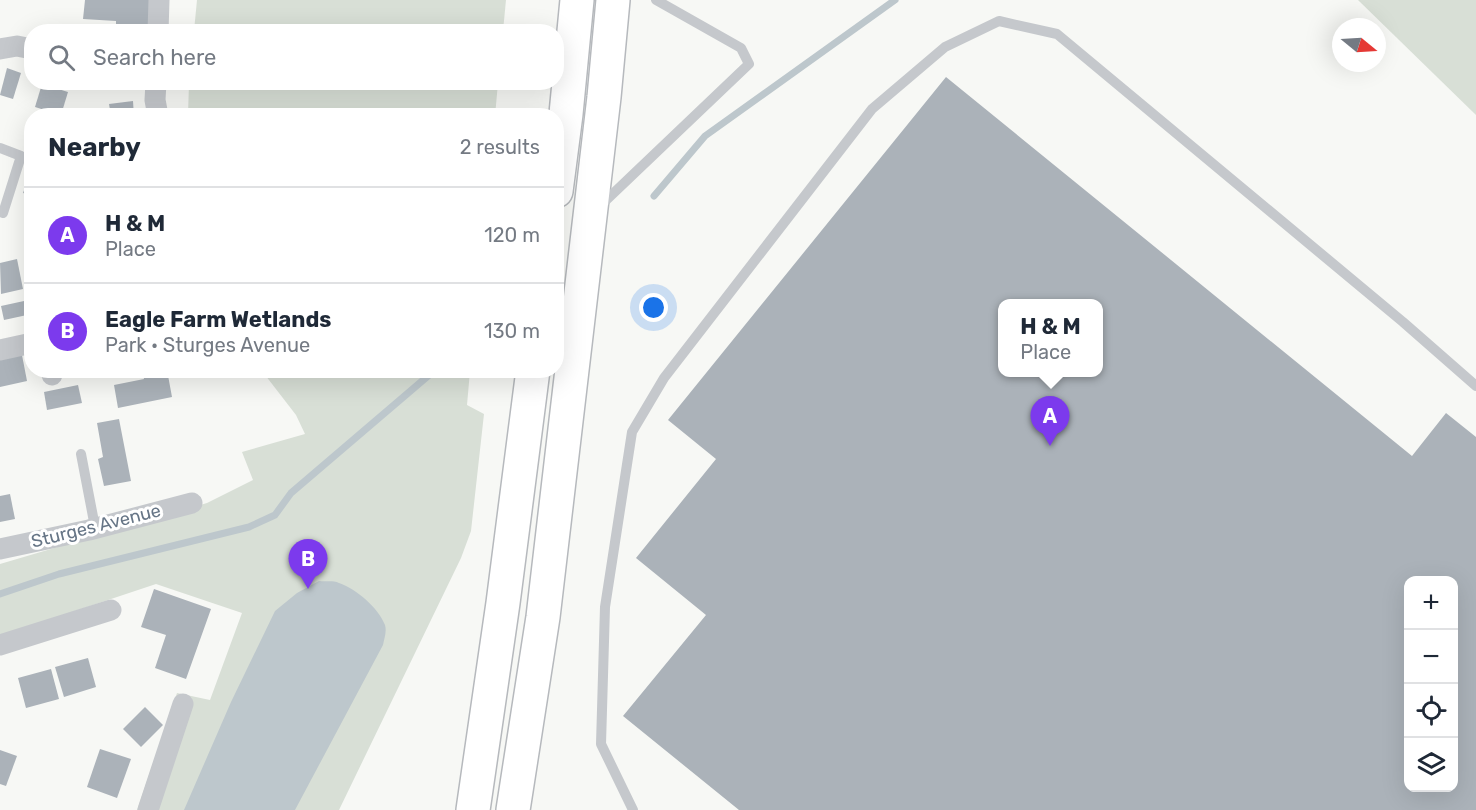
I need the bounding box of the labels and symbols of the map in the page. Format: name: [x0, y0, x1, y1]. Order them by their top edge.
north arrow: [1332, 18, 1386, 72]
your location: [639, 293, 668, 322]
pin: A: [1030, 396, 1070, 446]
street label: Sturges Avenue: [29, 499, 163, 553]
pin: B: [288, 540, 328, 589]

